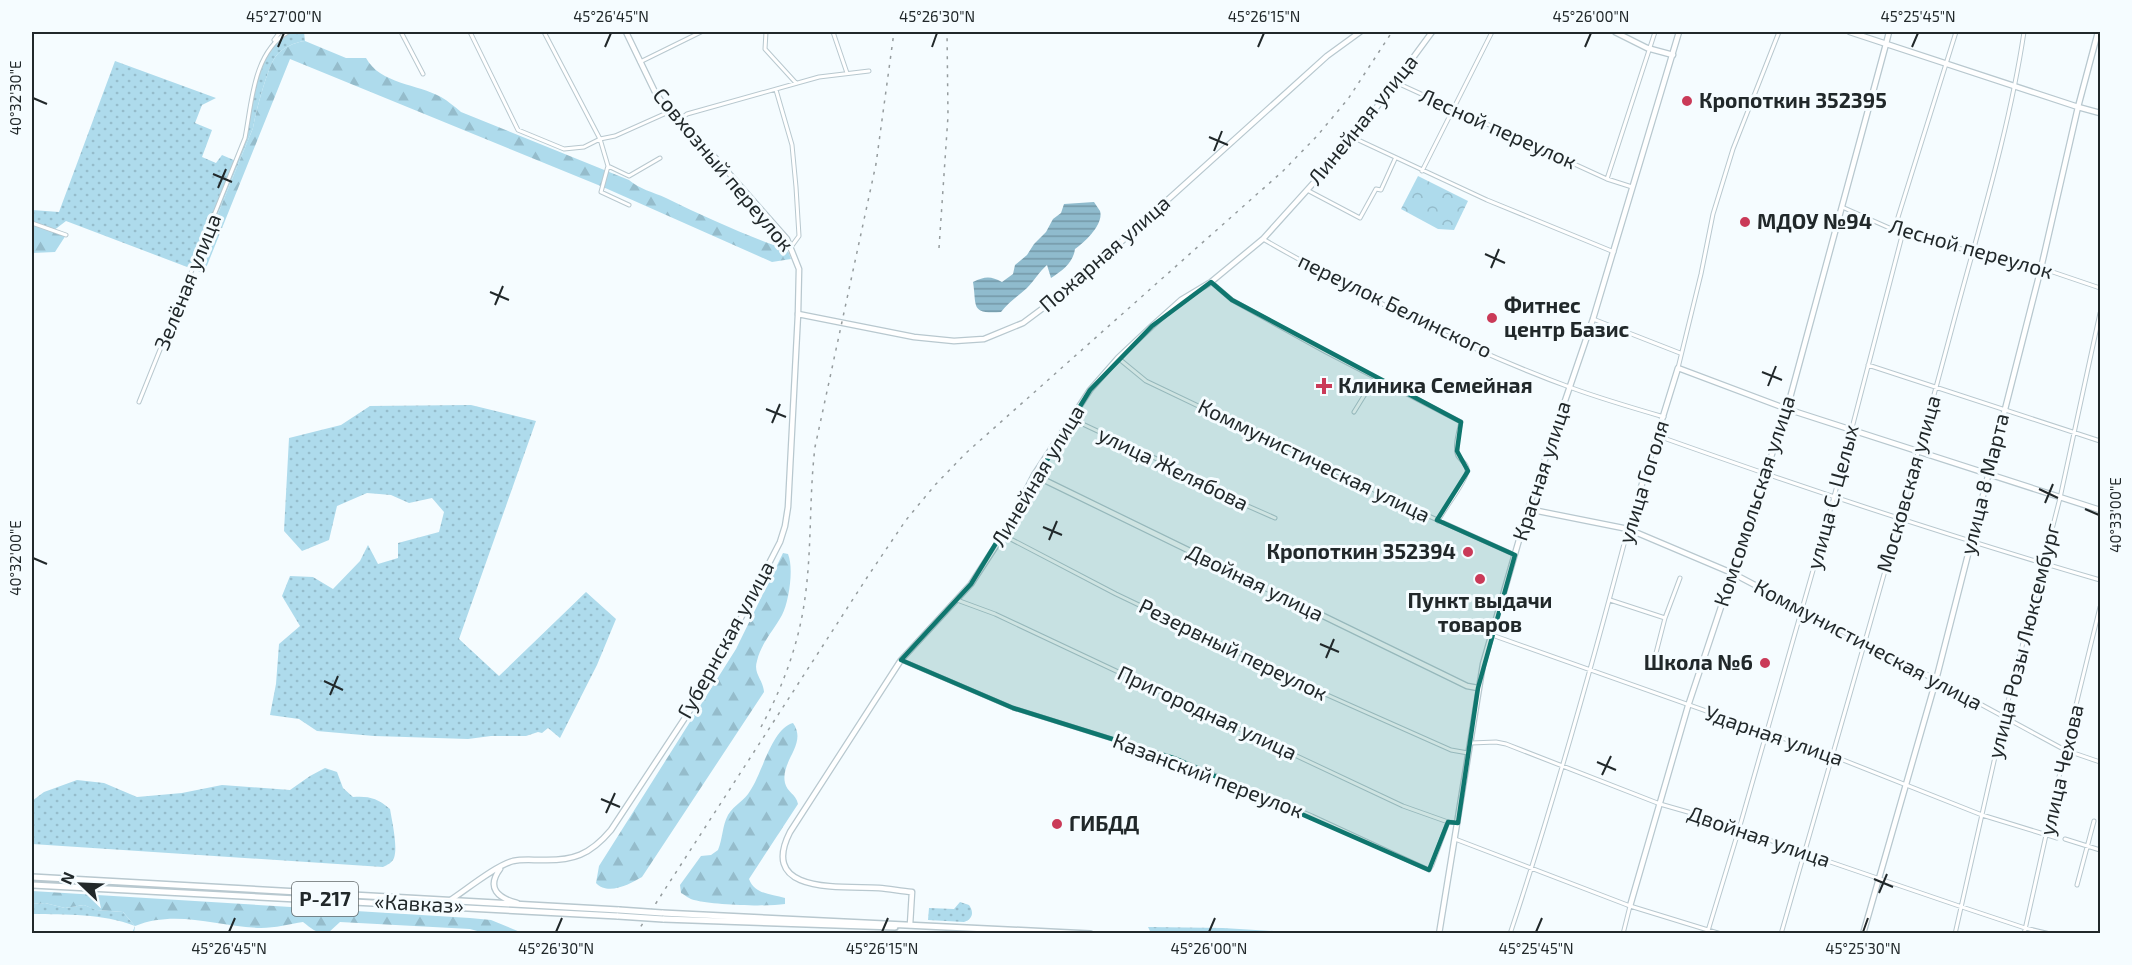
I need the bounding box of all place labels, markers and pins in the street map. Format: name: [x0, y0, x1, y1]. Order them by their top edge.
place label: Кропоткин 352395: [1699, 87, 1887, 112]
marker: Кропоткин 352395: [1680, 94, 1694, 108]
place label: МДОУ №94: [1757, 208, 1872, 233]
marker: МДОУ №94: [1738, 215, 1752, 229]
place label: Фитнес центр Базис: [1504, 292, 1629, 341]
marker: Фитнес центр Базис: [1485, 311, 1499, 325]
place label: Клиника Семейная: [1338, 372, 1533, 397]
marker: Клиника Семейная: [1315, 377, 1333, 395]
place label: Кропоткин 352394: [1266, 538, 1456, 563]
marker: Кропоткин 352394: [1461, 545, 1475, 559]
marker: Пункт выдачи товаров: [1473, 572, 1487, 586]
place label: Пункт выдачи товаров: [1408, 587, 1552, 636]
place label: Школа №6: [1644, 649, 1753, 674]
marker: Школа №6: [1758, 656, 1772, 670]
place label: ГИБДД: [1069, 810, 1140, 835]
marker: ГИБДД: [1050, 817, 1064, 831]

